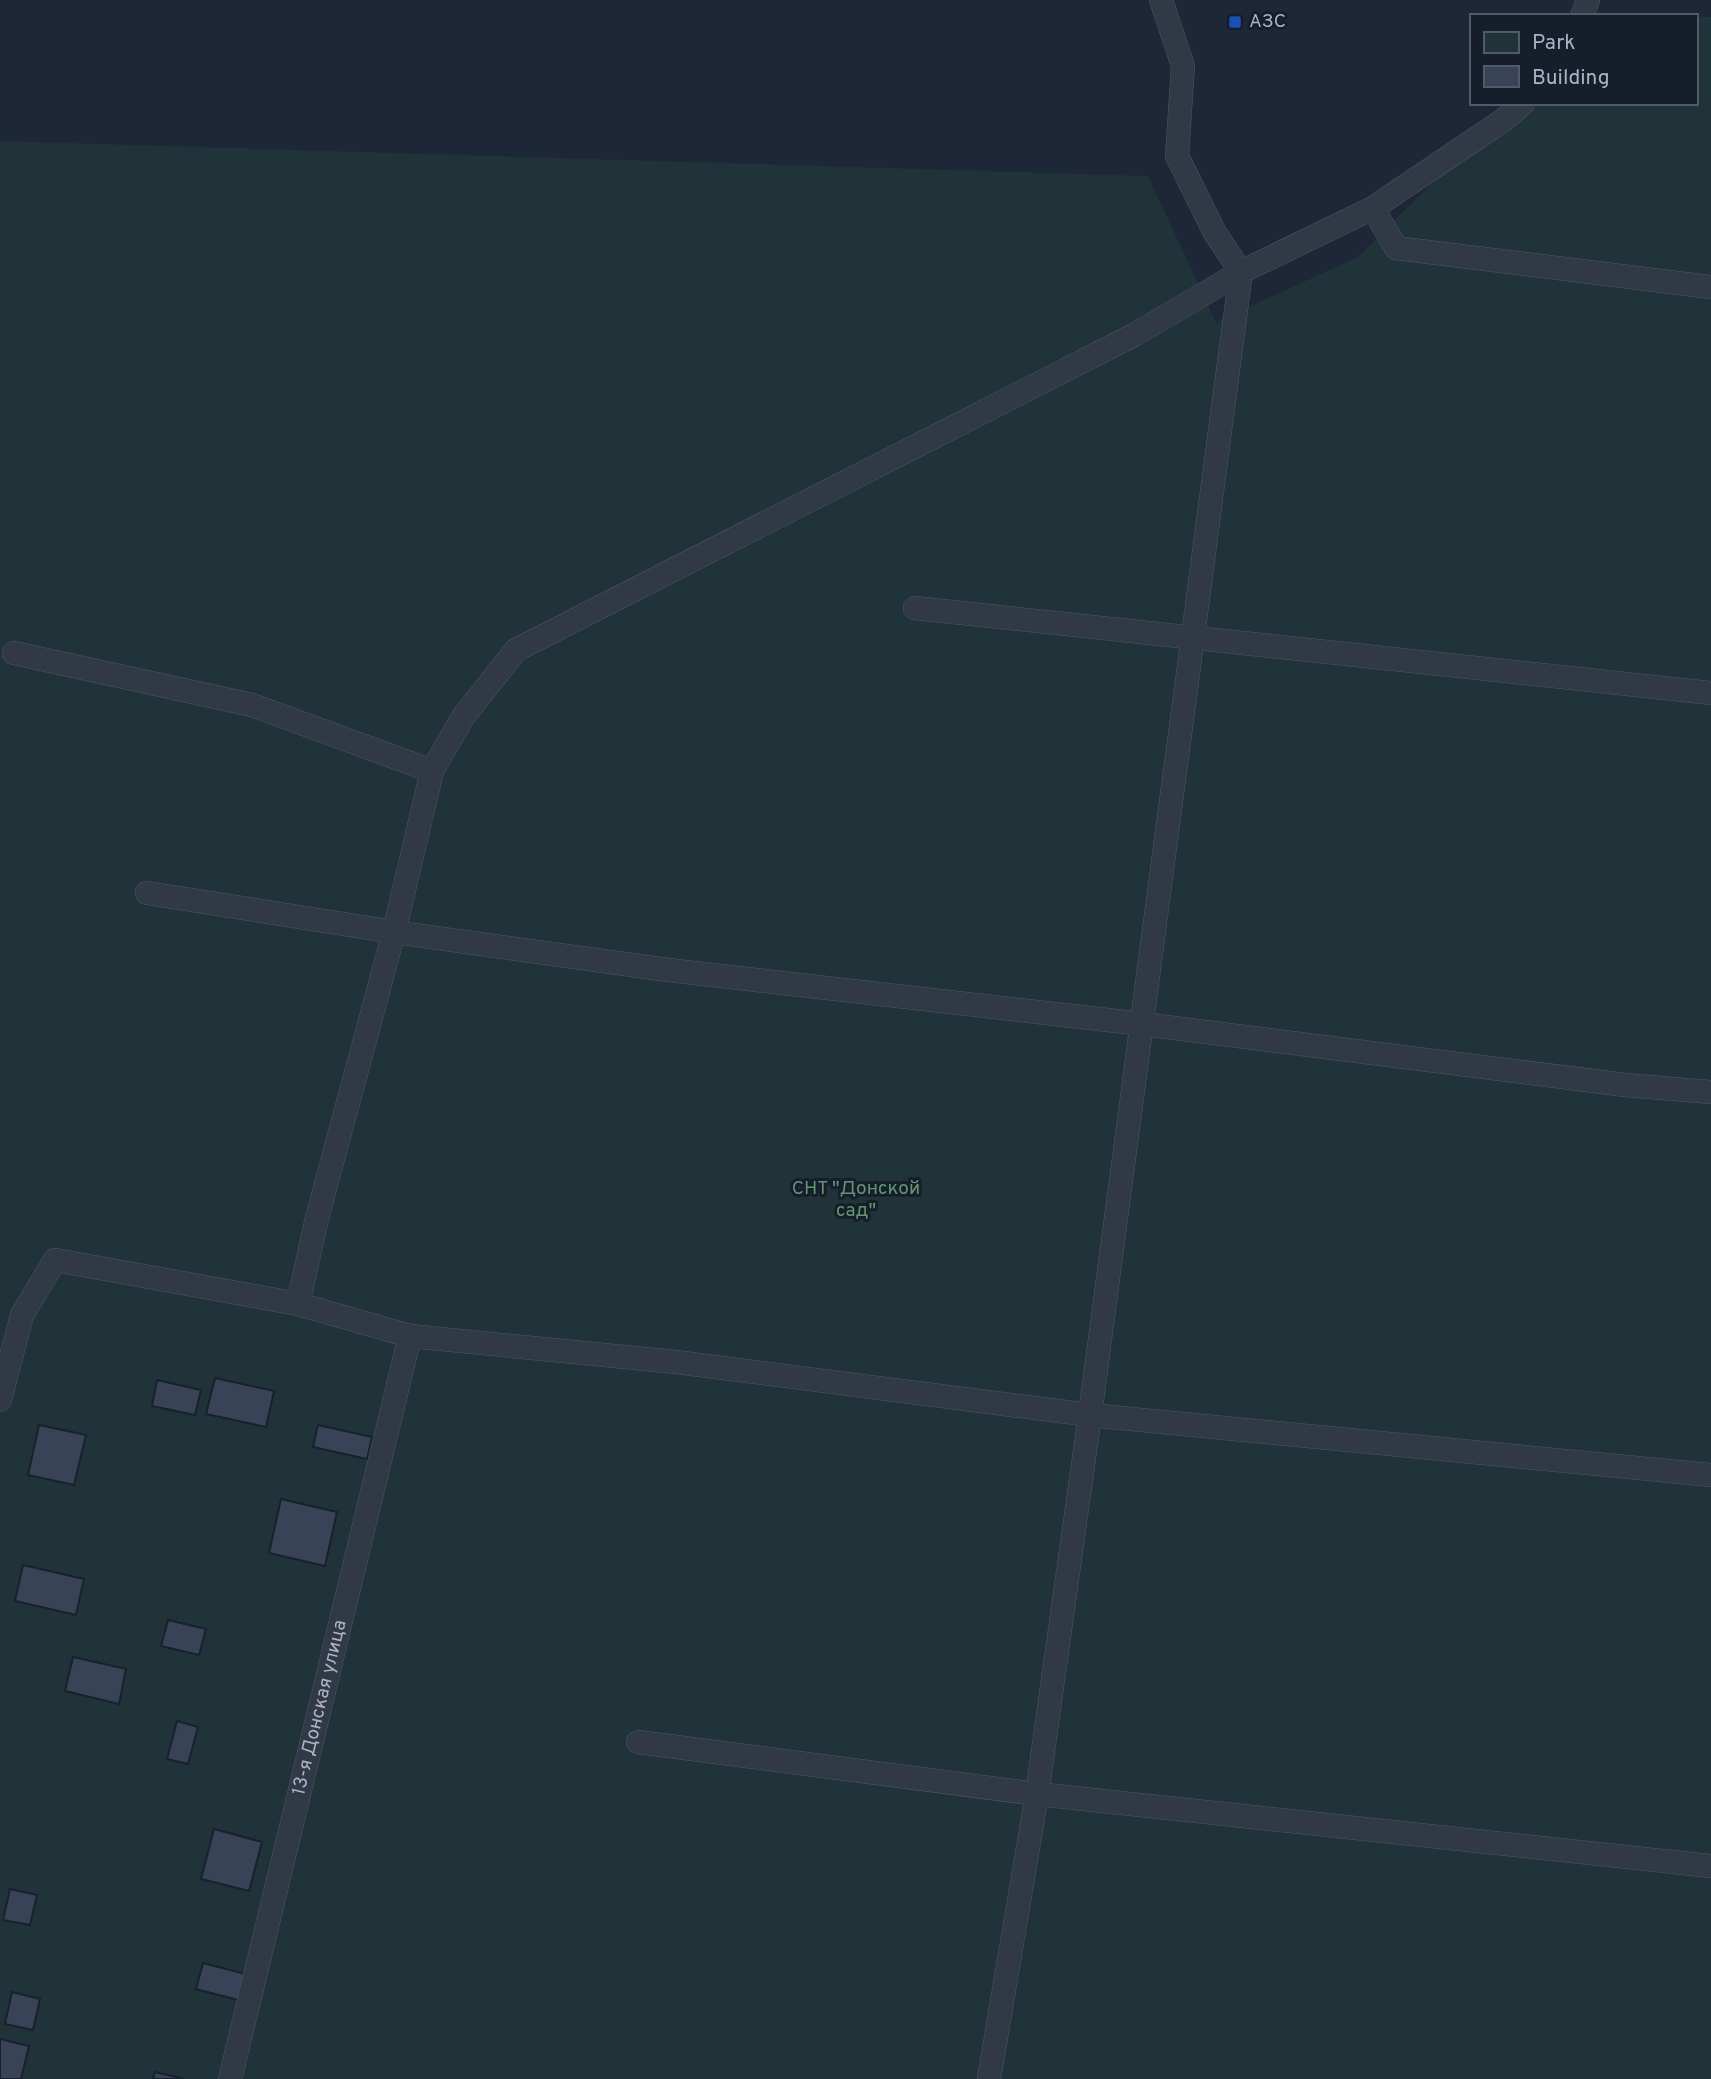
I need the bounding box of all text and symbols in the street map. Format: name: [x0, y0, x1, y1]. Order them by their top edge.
place label: АЗС: [1249, 10, 1286, 34]
marker: АЗС: [1227, 14, 1243, 30]
legend: [1470, 14, 1697, 105]
text: Park: [1532, 30, 1575, 57]
text: Building: [1532, 65, 1610, 92]
park label: СНТ "Донской сад": [792, 1177, 920, 1223]
street label: 13-я Донская улица: [287, 1618, 353, 1798]

